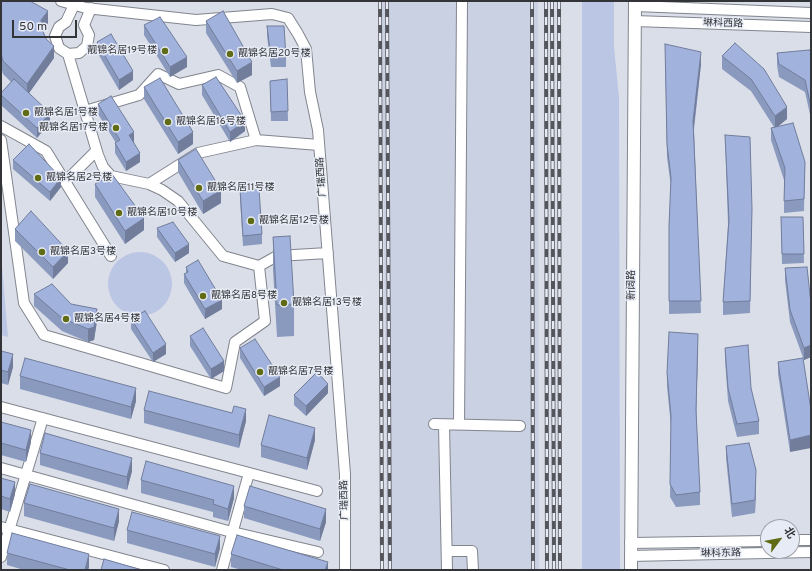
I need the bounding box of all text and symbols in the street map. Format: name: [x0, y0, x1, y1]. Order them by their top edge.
scale bar: [14, 12, 79, 38]
street label: 琳科西路: [703, 17, 743, 31]
text: 50 m: [19, 19, 47, 35]
place label: 靓锦名居19号楼: [87, 45, 157, 57]
marker: 靓锦名居19号楼: [160, 46, 170, 56]
place label: 靓锦名居20号楼: [238, 48, 311, 60]
marker: 靓锦名居20号楼: [225, 49, 235, 59]
place label: 靓锦名居1号楼: [34, 107, 98, 119]
marker: 靓锦名居1号楼: [21, 108, 31, 118]
place label: 靓锦名居16号楼: [176, 116, 246, 128]
marker: 靓锦名居16号楼: [163, 117, 173, 127]
place label: 靓锦名居17号楼: [39, 122, 108, 134]
marker: 靓锦名居17号楼: [111, 123, 121, 133]
street label: 广瑞西路: [315, 157, 329, 197]
place label: 靓锦名居2号楼: [46, 172, 112, 184]
marker: 靓锦名居2号楼: [33, 173, 43, 183]
place label: 靓锦名居11号楼: [207, 182, 274, 194]
marker: 靓锦名居11号楼: [194, 183, 204, 193]
place label: 靓锦名居10号楼: [127, 207, 197, 219]
marker: 靓锦名居10号楼: [114, 208, 124, 218]
place label: 靓锦名居12号楼: [259, 215, 329, 227]
marker: 靓锦名居12号楼: [246, 216, 256, 226]
place label: 靓锦名居3号楼: [50, 246, 116, 258]
marker: 靓锦名居3号楼: [37, 247, 47, 257]
street label: 新阔路: [626, 270, 638, 300]
place label: 靓锦名居8号楼: [211, 290, 277, 302]
marker: 靓锦名居8号楼: [198, 291, 208, 301]
place label: 靓锦名居13号楼: [292, 297, 362, 309]
marker: 靓锦名居13号楼: [279, 298, 289, 308]
place label: 靓锦名居4号楼: [74, 313, 140, 325]
marker: 靓锦名居4号楼: [61, 314, 71, 324]
place label: 靓锦名居7号楼: [268, 366, 333, 378]
marker: 靓锦名居7号楼: [255, 367, 265, 377]
street label: 广瑞西路: [339, 480, 351, 520]
north arrow: [760, 519, 800, 559]
text: 北: [780, 525, 798, 542]
street label: 琳科东路: [701, 548, 741, 560]

